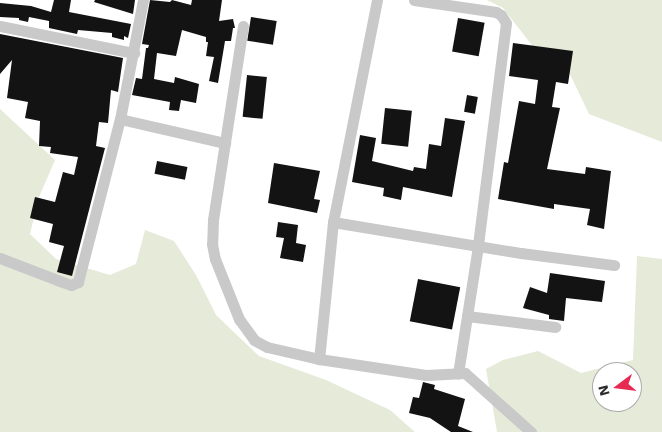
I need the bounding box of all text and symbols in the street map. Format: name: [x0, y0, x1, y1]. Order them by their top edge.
north arrow: [592, 362, 642, 412]
text: N: [594, 384, 613, 398]

